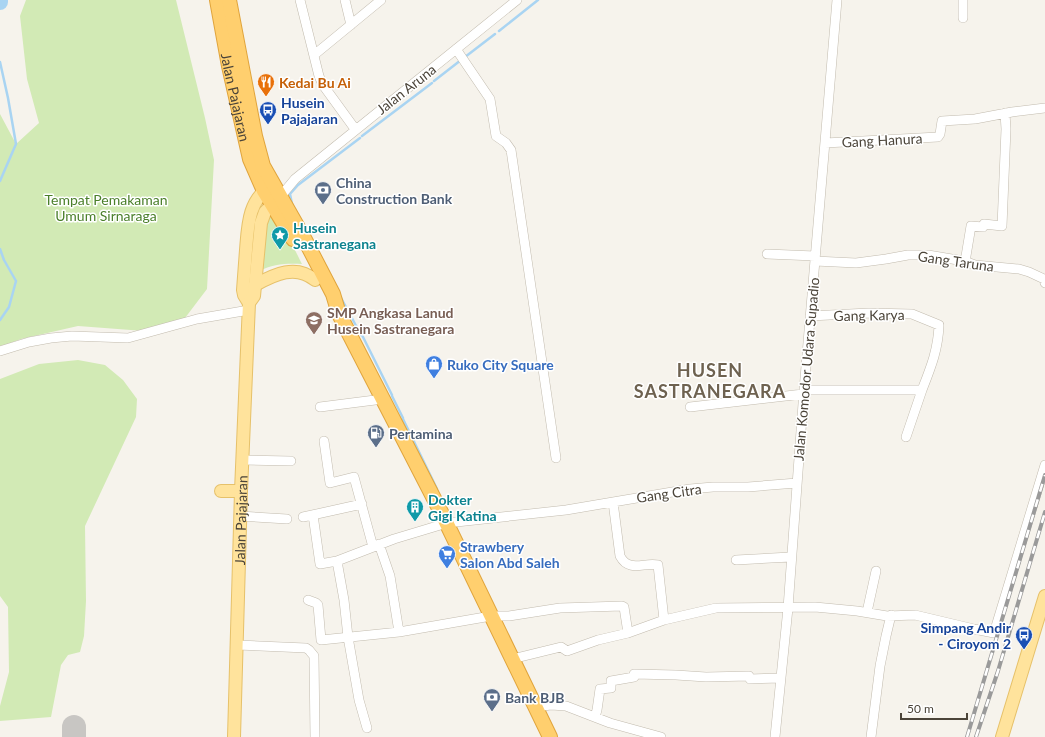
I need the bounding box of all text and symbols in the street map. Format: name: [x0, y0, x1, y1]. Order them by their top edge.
street label: Jalan Pajajaran: [218, 52, 254, 143]
street label: Jalan Aruna: [373, 60, 439, 118]
restaurant icon: Kedai Bu Ai: [256, 72, 276, 97]
place label: Kedai Bu Ai: [279, 74, 351, 91]
place label: Husein Pajajaran: [281, 94, 338, 127]
bus stop icon: Husein Pajajaran: [258, 100, 278, 125]
street label: Gang Hanura: [841, 129, 923, 151]
place label: China Construction Bank: [336, 174, 453, 207]
bank icon: China Construction Bank: [313, 180, 333, 205]
park label: Tempat Pemakaman Umum Sirnaraga: [44, 191, 168, 224]
place label: Husein Sastranegana: [293, 219, 376, 252]
place icon: Husein Sastranegana: [270, 225, 290, 250]
street label: Gang Taruna: [917, 247, 995, 275]
street label: Jalan Komodor Udara Supadio: [790, 276, 822, 461]
place label: SMP Angkasa Lanud Husein Sastranegara: [327, 304, 454, 337]
street label: Gang Karya: [833, 306, 905, 324]
school or university icon: SMP Angkasa Lanud Husein Sastranegara: [304, 310, 324, 335]
shop icon: Ruko City Square: [424, 354, 444, 379]
place label: Ruko City Square: [447, 356, 554, 373]
district label: HUSEN SASTRANEGARA: [634, 359, 786, 402]
fuel station icon: Pertamina: [366, 423, 386, 448]
place label: Pertamina: [389, 425, 453, 442]
street label: Jalan Pajajaran: [230, 475, 250, 565]
street label: Gang Citra: [635, 480, 703, 506]
place label: Dokter Gigi Katina: [428, 491, 497, 524]
building icon: Dokter Gigi Katina: [405, 497, 425, 522]
place label: Strawbery Salon Abd Saleh: [460, 538, 560, 571]
supermarket icon: Strawbery Salon Abd Saleh: [437, 544, 457, 569]
place label: Simpang Andir - Ciroyom 2: [920, 619, 1012, 652]
bus stop icon: Simpang Andir - Ciroyom 2: [1014, 625, 1034, 650]
bank icon: Bank BJB: [482, 687, 502, 712]
place label: Bank BJB: [505, 689, 564, 706]
scale bar: [901, 695, 967, 721]
text: 50 m: [907, 701, 934, 716]

